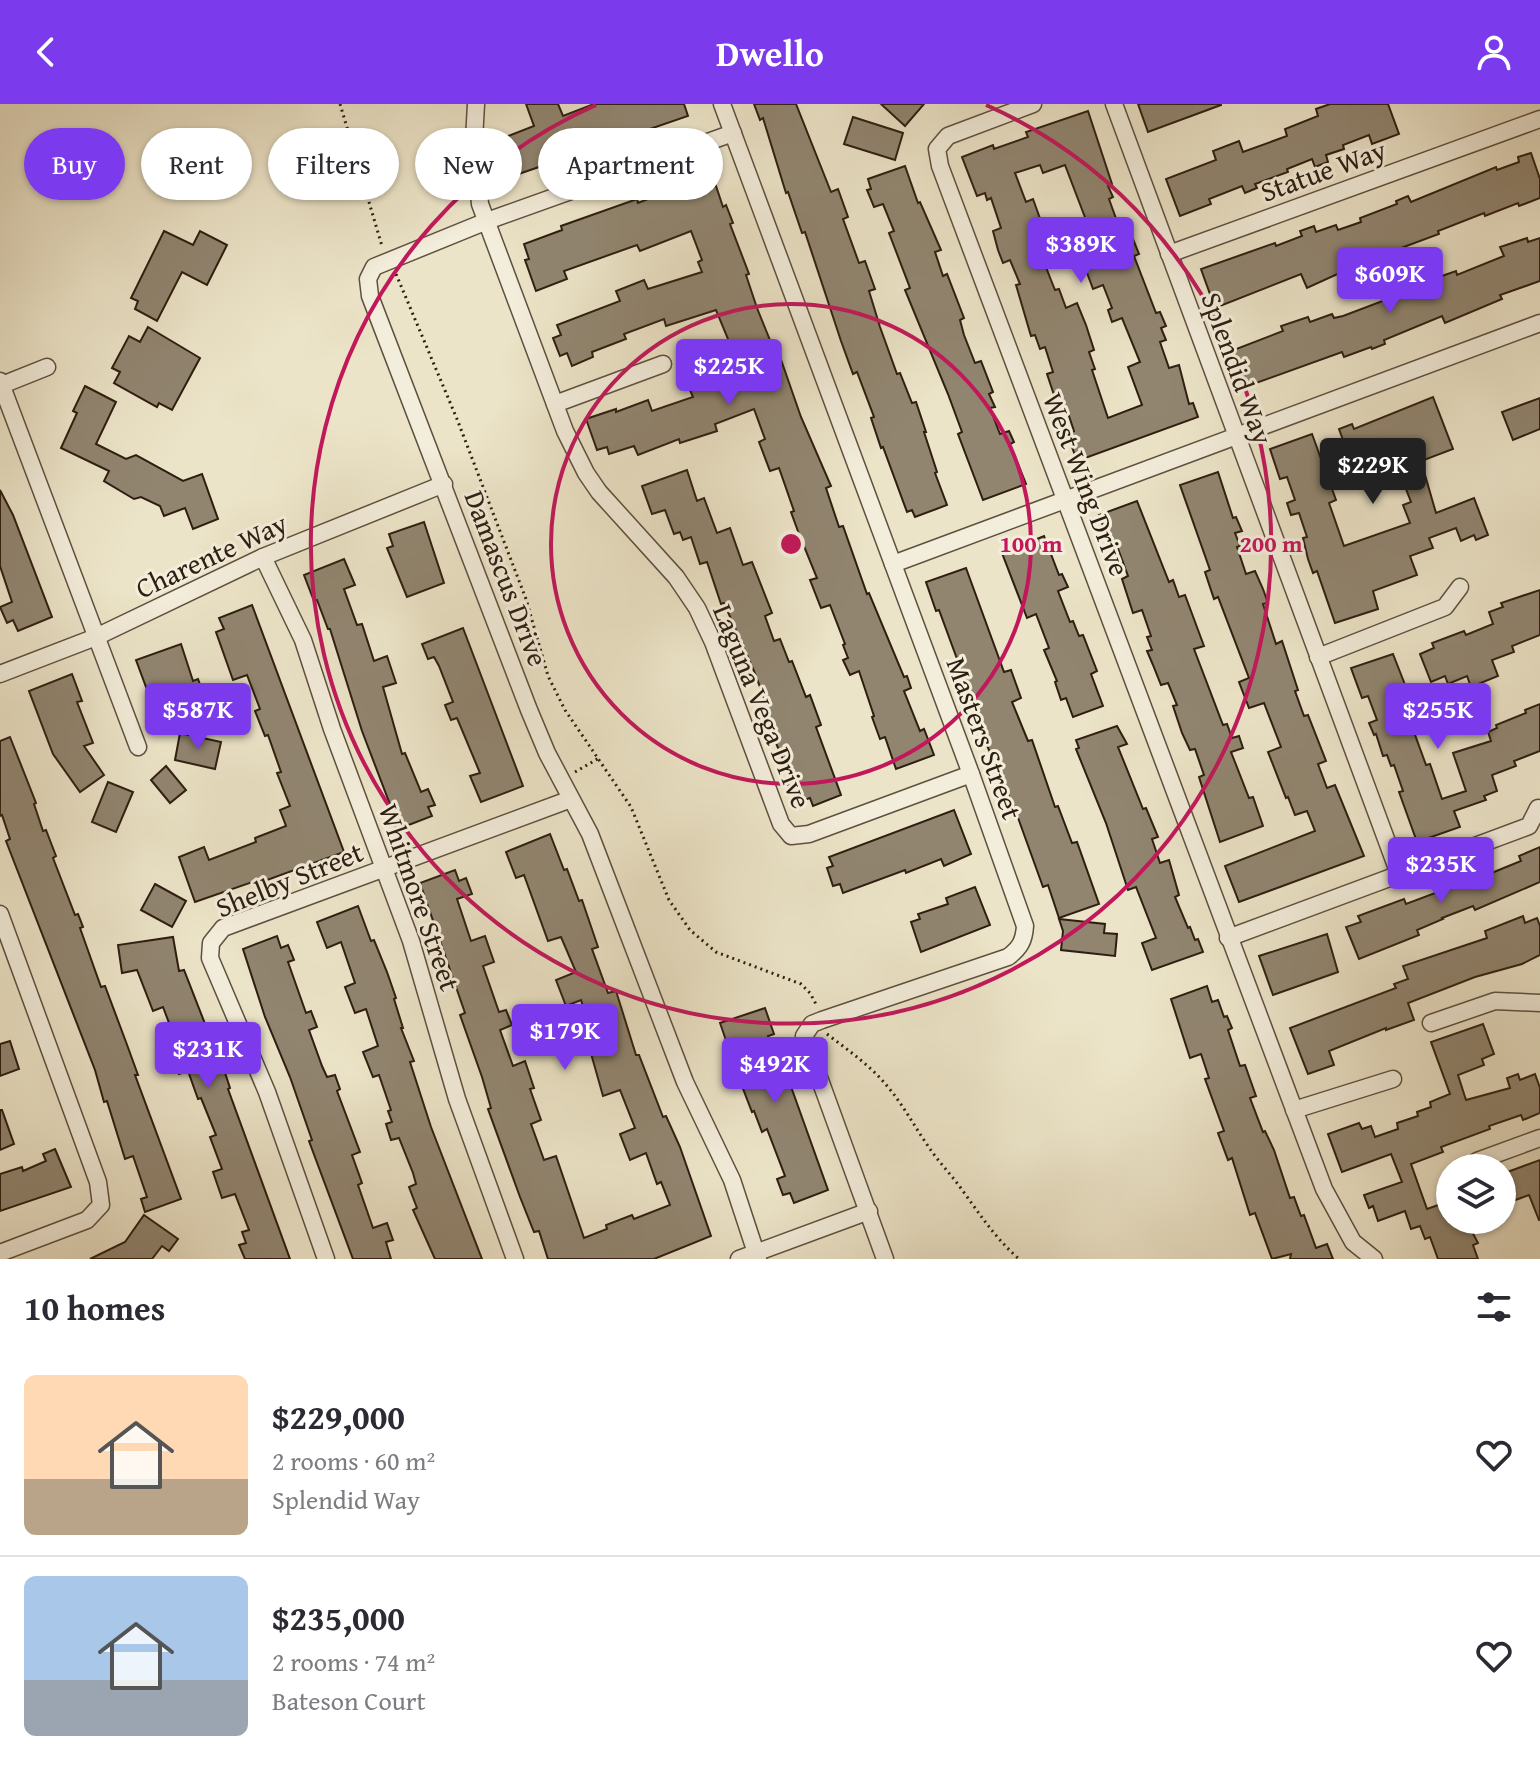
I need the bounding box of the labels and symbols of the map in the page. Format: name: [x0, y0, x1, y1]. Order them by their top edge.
street label: Statue Way: [1254, 128, 1392, 212]
pin: $389K: [1025, 217, 1137, 285]
pin: $609K: [1334, 247, 1446, 315]
street label: Splendid Way: [1191, 286, 1285, 450]
pin: $225K: [673, 339, 785, 407]
street label: West Wing Drive: [1033, 386, 1141, 582]
pin: $229K: [1317, 438, 1429, 506]
street label: Damascus Drive: [455, 484, 559, 672]
street label: Charente Way: [128, 502, 294, 608]
text: 100 m: [999, 526, 1063, 561]
text: 200 m: [1239, 526, 1303, 561]
centre of rings: [777, 530, 805, 558]
street label: Laguna Vega Drive: [703, 598, 823, 814]
street label: Masters Street: [937, 651, 1033, 825]
pin: $587K: [142, 683, 254, 751]
pin: $255K: [1382, 683, 1494, 751]
street label: Whitmore Street: [369, 798, 471, 996]
street label: Shelby Street: [209, 831, 369, 927]
pin: $235K: [1385, 837, 1497, 905]
pin: $179K: [509, 1004, 621, 1072]
pin: $231K: [152, 1022, 264, 1090]
pin: $492K: [719, 1037, 831, 1105]

